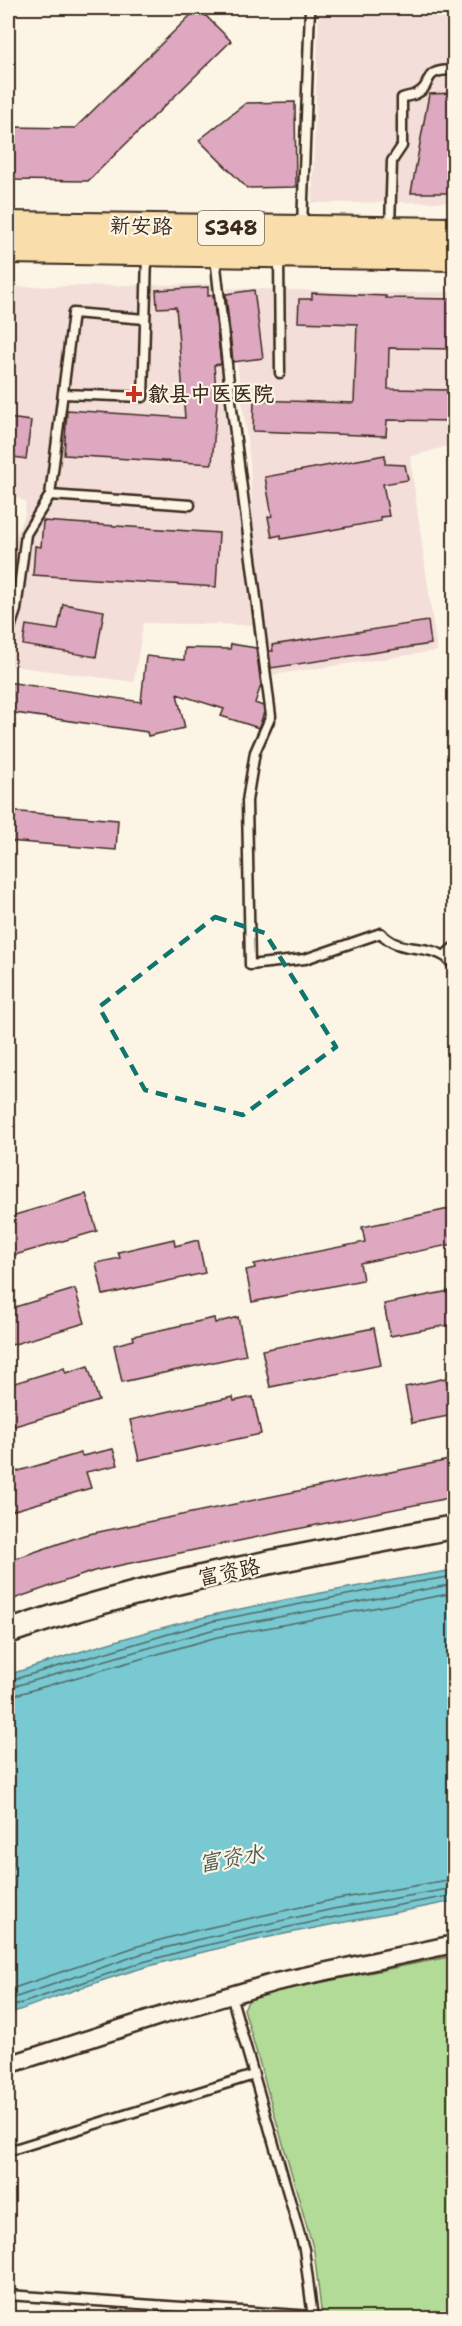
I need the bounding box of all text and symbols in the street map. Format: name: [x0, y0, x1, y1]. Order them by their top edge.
street label: 新安路: [109, 211, 173, 241]
road number: S348: [198, 211, 264, 245]
place label: 歙县中医医院: [148, 380, 274, 408]
marker: 歙县中医医院: [125, 385, 143, 403]
street label: 富资路: [195, 1552, 263, 1592]
water label: 富资水: [196, 1838, 267, 1879]

